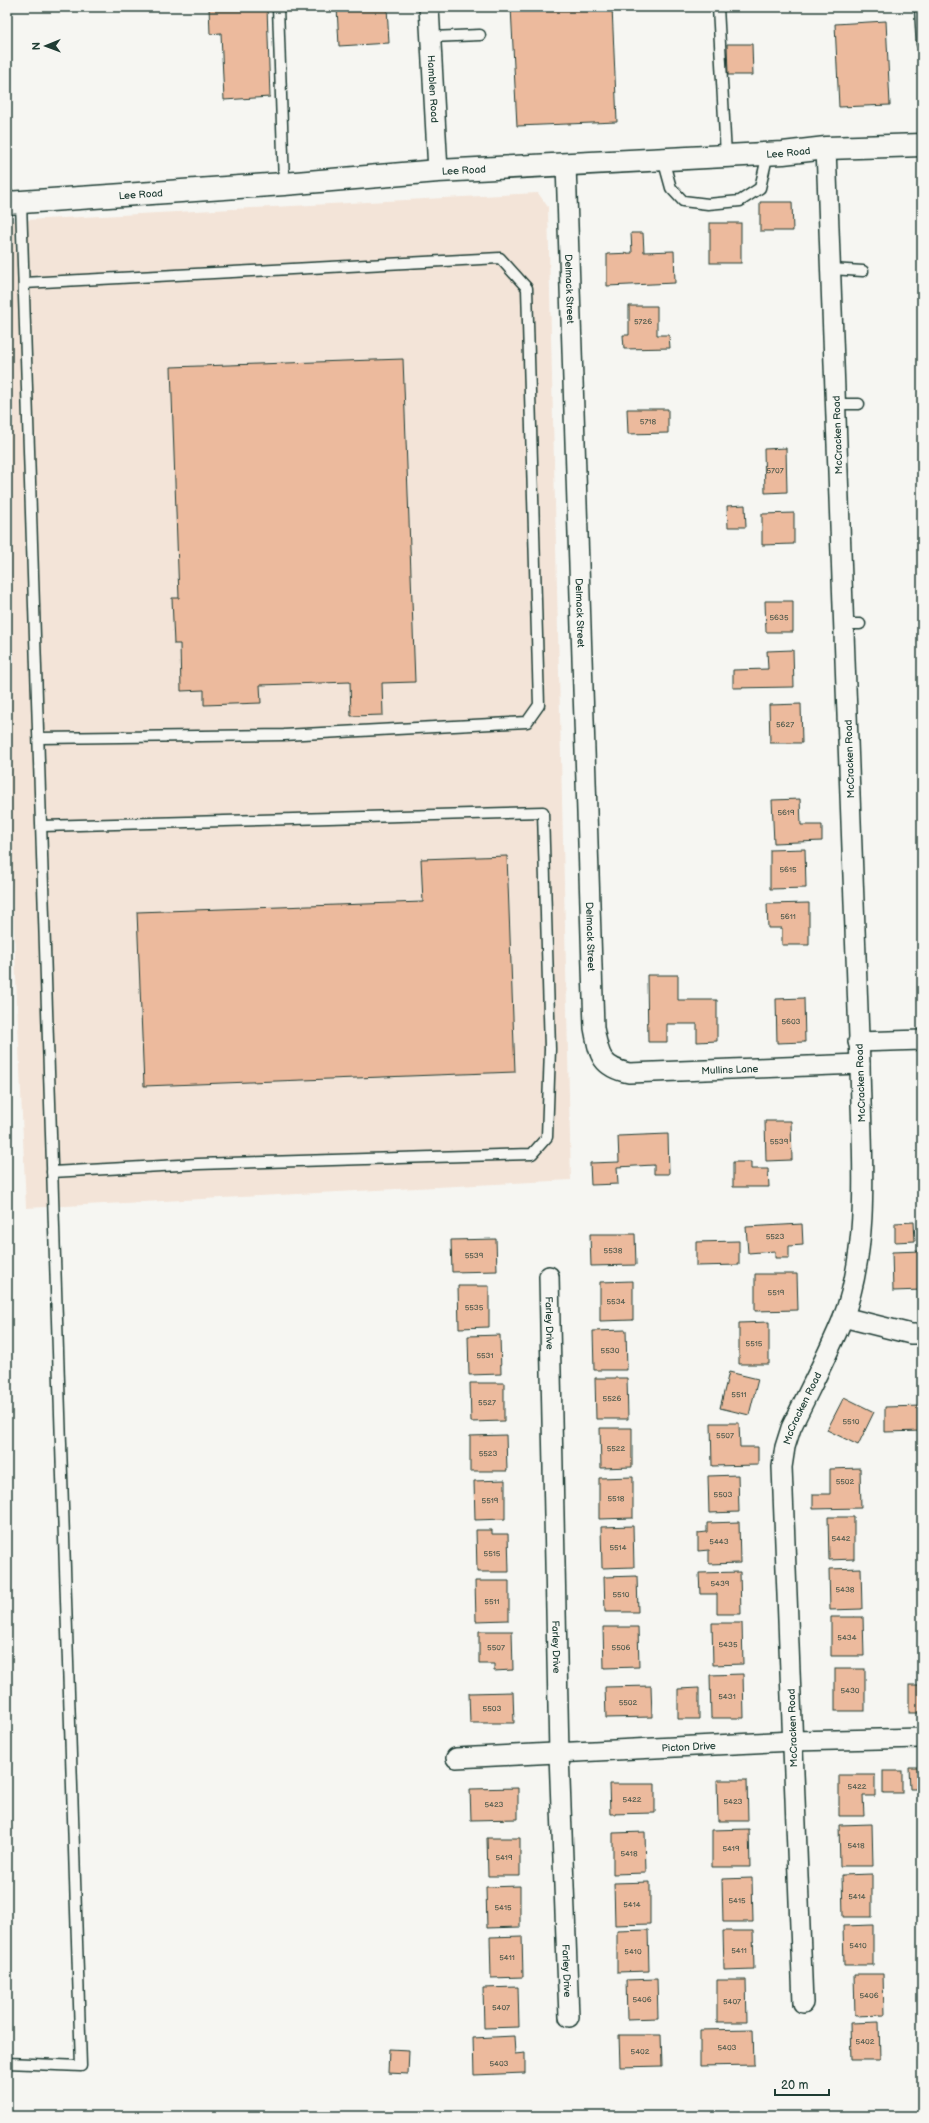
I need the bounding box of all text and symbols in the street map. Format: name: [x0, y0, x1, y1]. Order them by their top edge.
north arrow: [26, 26, 66, 66]
text: N: [30, 42, 43, 50]
street label: Hamblen Road: [425, 55, 440, 123]
street label: Lee Road: [766, 145, 811, 161]
street label: Lee Road: [441, 163, 486, 178]
street label: Lee Road: [118, 187, 164, 202]
street label: Delmack Street: [562, 254, 576, 324]
house number: 5726: [634, 317, 652, 326]
street label: McCracken Road: [831, 395, 845, 474]
house number: 5718: [640, 417, 656, 426]
house number: 5707: [766, 466, 784, 475]
street label: Delmack Street: [572, 578, 587, 648]
house number: 5635: [770, 613, 789, 622]
street label: McCracken Road: [843, 719, 857, 798]
house number: 5627: [776, 720, 794, 729]
house number: 5619: [777, 808, 795, 817]
house number: 5615: [779, 865, 797, 874]
street label: Delmack Street: [583, 902, 597, 972]
house number: 5611: [780, 912, 796, 921]
house number: 5603: [781, 1017, 801, 1026]
street label: McCracken Road: [854, 1043, 868, 1122]
street label: Mullins Lane: [701, 1063, 759, 1077]
house number: 5539: [770, 1137, 789, 1146]
house number: 5523: [766, 1232, 784, 1241]
house number: 5538: [604, 1246, 623, 1255]
house number: 5539: [465, 1251, 484, 1260]
house number: 5519: [768, 1288, 785, 1297]
street label: Farley Drive: [542, 1296, 556, 1350]
house number: 5534: [607, 1297, 626, 1306]
house number: 5535: [465, 1303, 484, 1312]
house number: 5515: [746, 1339, 763, 1348]
house number: 5530: [601, 1346, 620, 1355]
house number: 5531: [476, 1351, 494, 1360]
street label: McCracken Road: [781, 1370, 825, 1446]
house number: 5511: [731, 1390, 747, 1399]
house number: 5526: [603, 1394, 621, 1403]
house number: 5527: [478, 1398, 496, 1407]
house number: 5510: [843, 1417, 860, 1426]
house number: 5507: [716, 1431, 734, 1440]
house number: 5522: [607, 1444, 626, 1453]
house number: 5523: [479, 1449, 497, 1458]
house number: 5502: [836, 1477, 855, 1486]
house number: 5503: [714, 1490, 732, 1499]
house number: 5518: [608, 1494, 625, 1503]
house number: 5519: [482, 1496, 499, 1505]
house number: 5442: [831, 1534, 851, 1543]
house number: 5443: [709, 1537, 729, 1546]
house number: 5514: [609, 1543, 627, 1552]
house number: 5515: [484, 1549, 501, 1558]
house number: 5439: [710, 1579, 730, 1588]
house number: 5438: [835, 1585, 855, 1594]
house number: 5510: [613, 1590, 630, 1599]
house number: 5511: [484, 1597, 500, 1606]
street label: Farley Drive: [549, 1620, 562, 1674]
house number: 5434: [837, 1633, 857, 1642]
house number: 5435: [719, 1640, 738, 1649]
house number: 5507: [487, 1643, 505, 1652]
house number: 5506: [612, 1643, 630, 1652]
house number: 5430: [840, 1686, 860, 1695]
street label: McCracken Road: [786, 1688, 800, 1767]
house number: 5431: [718, 1692, 736, 1701]
house number: 5502: [619, 1698, 638, 1707]
house number: 5503: [483, 1704, 501, 1713]
street label: Picton Drive: [661, 1740, 716, 1755]
house number: 5422: [848, 1782, 867, 1791]
house number: 5422: [623, 1795, 642, 1804]
house number: 5423: [724, 1797, 743, 1806]
house number: 5423: [485, 1800, 504, 1809]
house number: 5418: [847, 1841, 865, 1850]
house number: 5419: [722, 1844, 740, 1853]
house number: 5418: [620, 1849, 638, 1858]
house number: 5419: [495, 1853, 513, 1862]
house number: 5414: [848, 1892, 866, 1901]
house number: 5415: [728, 1896, 746, 1905]
house number: 5414: [623, 1900, 641, 1909]
house number: 5415: [494, 1903, 512, 1912]
house number: 5410: [849, 1941, 867, 1950]
street label: Farley Drive: [559, 1944, 573, 1998]
house number: 5411: [731, 1946, 747, 1955]
house number: 5410: [624, 1947, 642, 1956]
house number: 5411: [499, 1953, 515, 1962]
house number: 5406: [859, 1991, 879, 2000]
house number: 5406: [632, 1995, 652, 2004]
house number: 5407: [723, 1997, 741, 2006]
house number: 5407: [492, 2003, 510, 2012]
house number: 5402: [856, 2037, 875, 2046]
house number: 5403: [717, 2043, 737, 2052]
house number: 5402: [631, 2047, 650, 2056]
house number: 5403: [489, 2059, 509, 2068]
scale bar: [775, 2071, 829, 2097]
text: 20 m: [781, 2078, 808, 2093]

